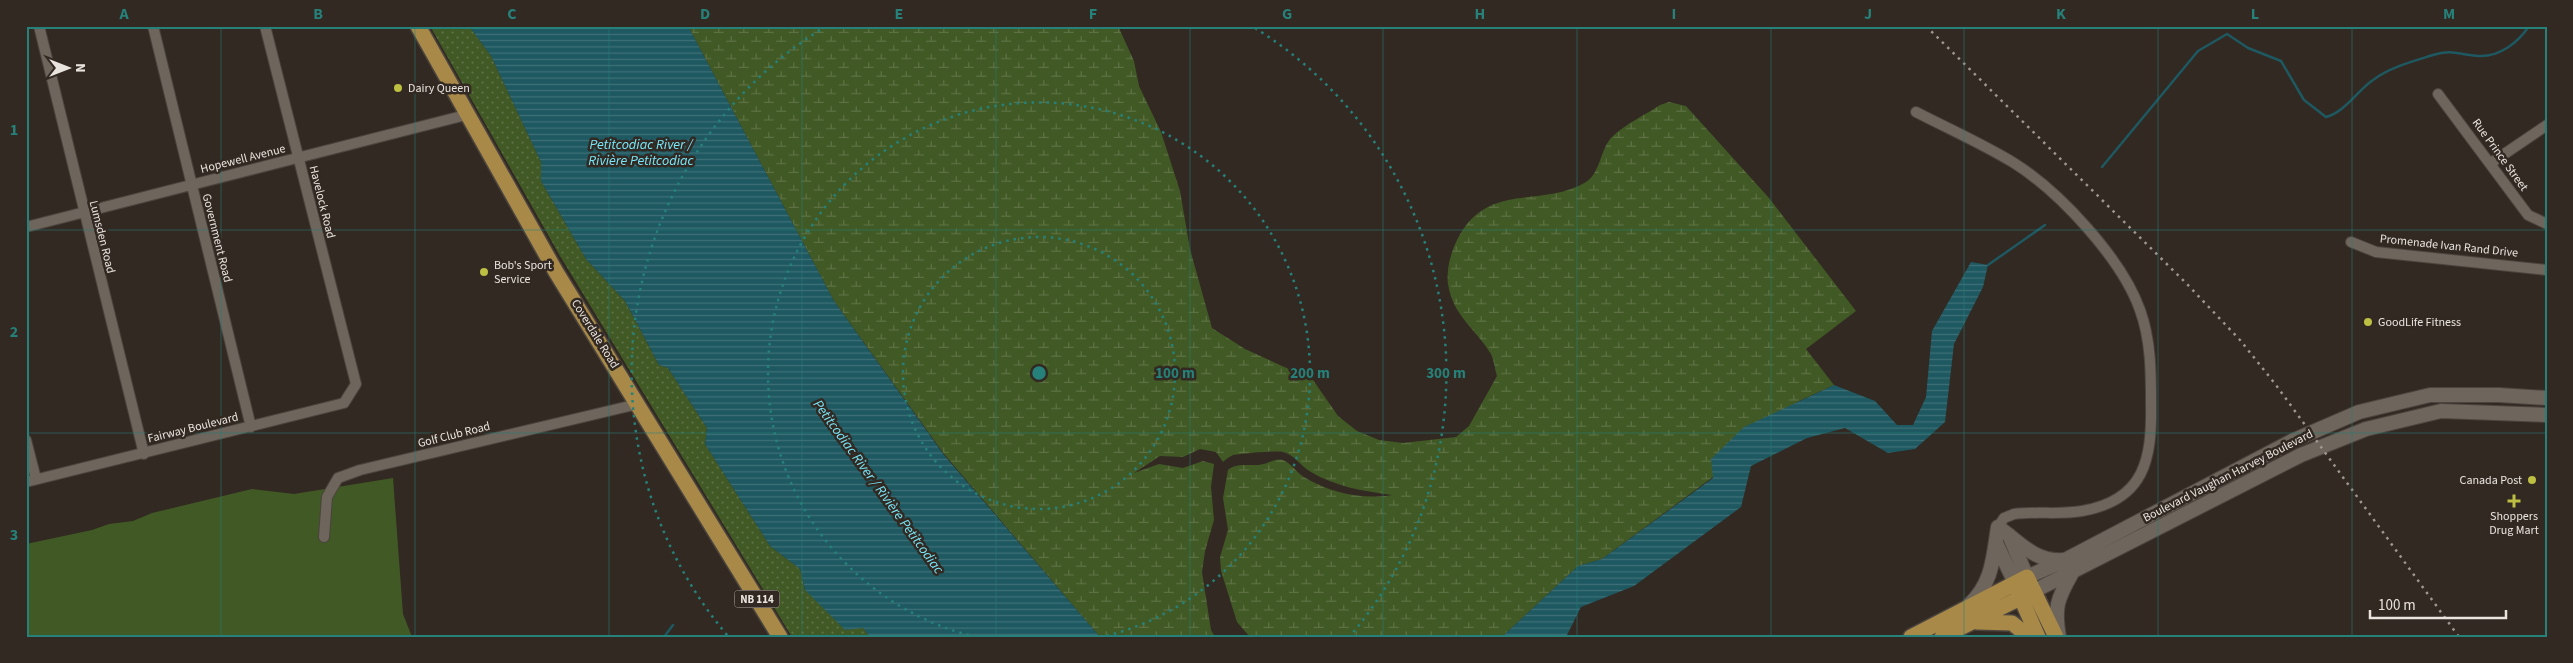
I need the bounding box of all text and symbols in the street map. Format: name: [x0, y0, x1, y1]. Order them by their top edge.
text: A: [118, 3, 129, 25]
text: B: [313, 3, 323, 25]
text: C: [507, 3, 517, 25]
text: D: [700, 3, 710, 25]
text: E: [895, 3, 903, 25]
text: F: [1089, 3, 1097, 25]
text: G: [1282, 3, 1292, 25]
text: H: [1475, 3, 1485, 25]
text: I: [1672, 3, 1676, 25]
text: J: [1864, 3, 1872, 25]
text: K: [2056, 3, 2066, 25]
text: L: [2251, 3, 2259, 25]
text: M: [2443, 3, 2455, 25]
north arrow: [42, 42, 92, 92]
text: N: [70, 63, 90, 73]
place label: Dairy Queen: [408, 80, 470, 97]
marker: Dairy Queen: [392, 82, 404, 94]
street label: Rue Prince Street: [2468, 115, 2532, 195]
text: 1: [10, 119, 18, 141]
water label: Petitcodiac River / Rivière Petitcodiac: [588, 135, 695, 171]
street label: Hopewell Avenue: [199, 140, 287, 178]
street label: Havelock Road: [305, 164, 339, 240]
street label: Government Road: [198, 192, 236, 284]
street label: Lumsden Road: [85, 199, 119, 275]
street label: Promenade Ivan Rand Drive: [2379, 230, 2519, 262]
place label: Bob's Sport Service: [494, 257, 552, 288]
marker: Bob's Sport Service: [478, 266, 490, 278]
street label: Coverdale Road: [567, 296, 623, 372]
place label: GoodLife Fitness: [2378, 314, 2461, 331]
marker: GoodLife Fitness: [2362, 316, 2374, 328]
text: 2: [10, 321, 18, 343]
text: 100 m: [1155, 363, 1195, 384]
text: 200 m: [1290, 363, 1330, 384]
text: 300 m: [1426, 363, 1466, 384]
centre of rings: [1030, 364, 1048, 382]
water label: Petitcodiac River / Rivière Petitcodiac: [808, 396, 949, 579]
street label: Fairway Boulevard: [146, 409, 240, 447]
street label: Golf Club Road: [416, 418, 492, 452]
street label: Boulevard Vaughan Harvey Boulevard: [2140, 426, 2316, 526]
place label: Canada Post: [2460, 472, 2522, 489]
marker: Canada Post: [2526, 474, 2538, 486]
marker: Shoppers Drug Mart: [2508, 495, 2520, 507]
place label: Shoppers Drug Mart: [2489, 508, 2539, 539]
text: 3: [10, 524, 18, 546]
scale bar: [2370, 588, 2507, 620]
road number: NB 114: [734, 590, 780, 608]
text: 100 m: [2378, 595, 2416, 616]

